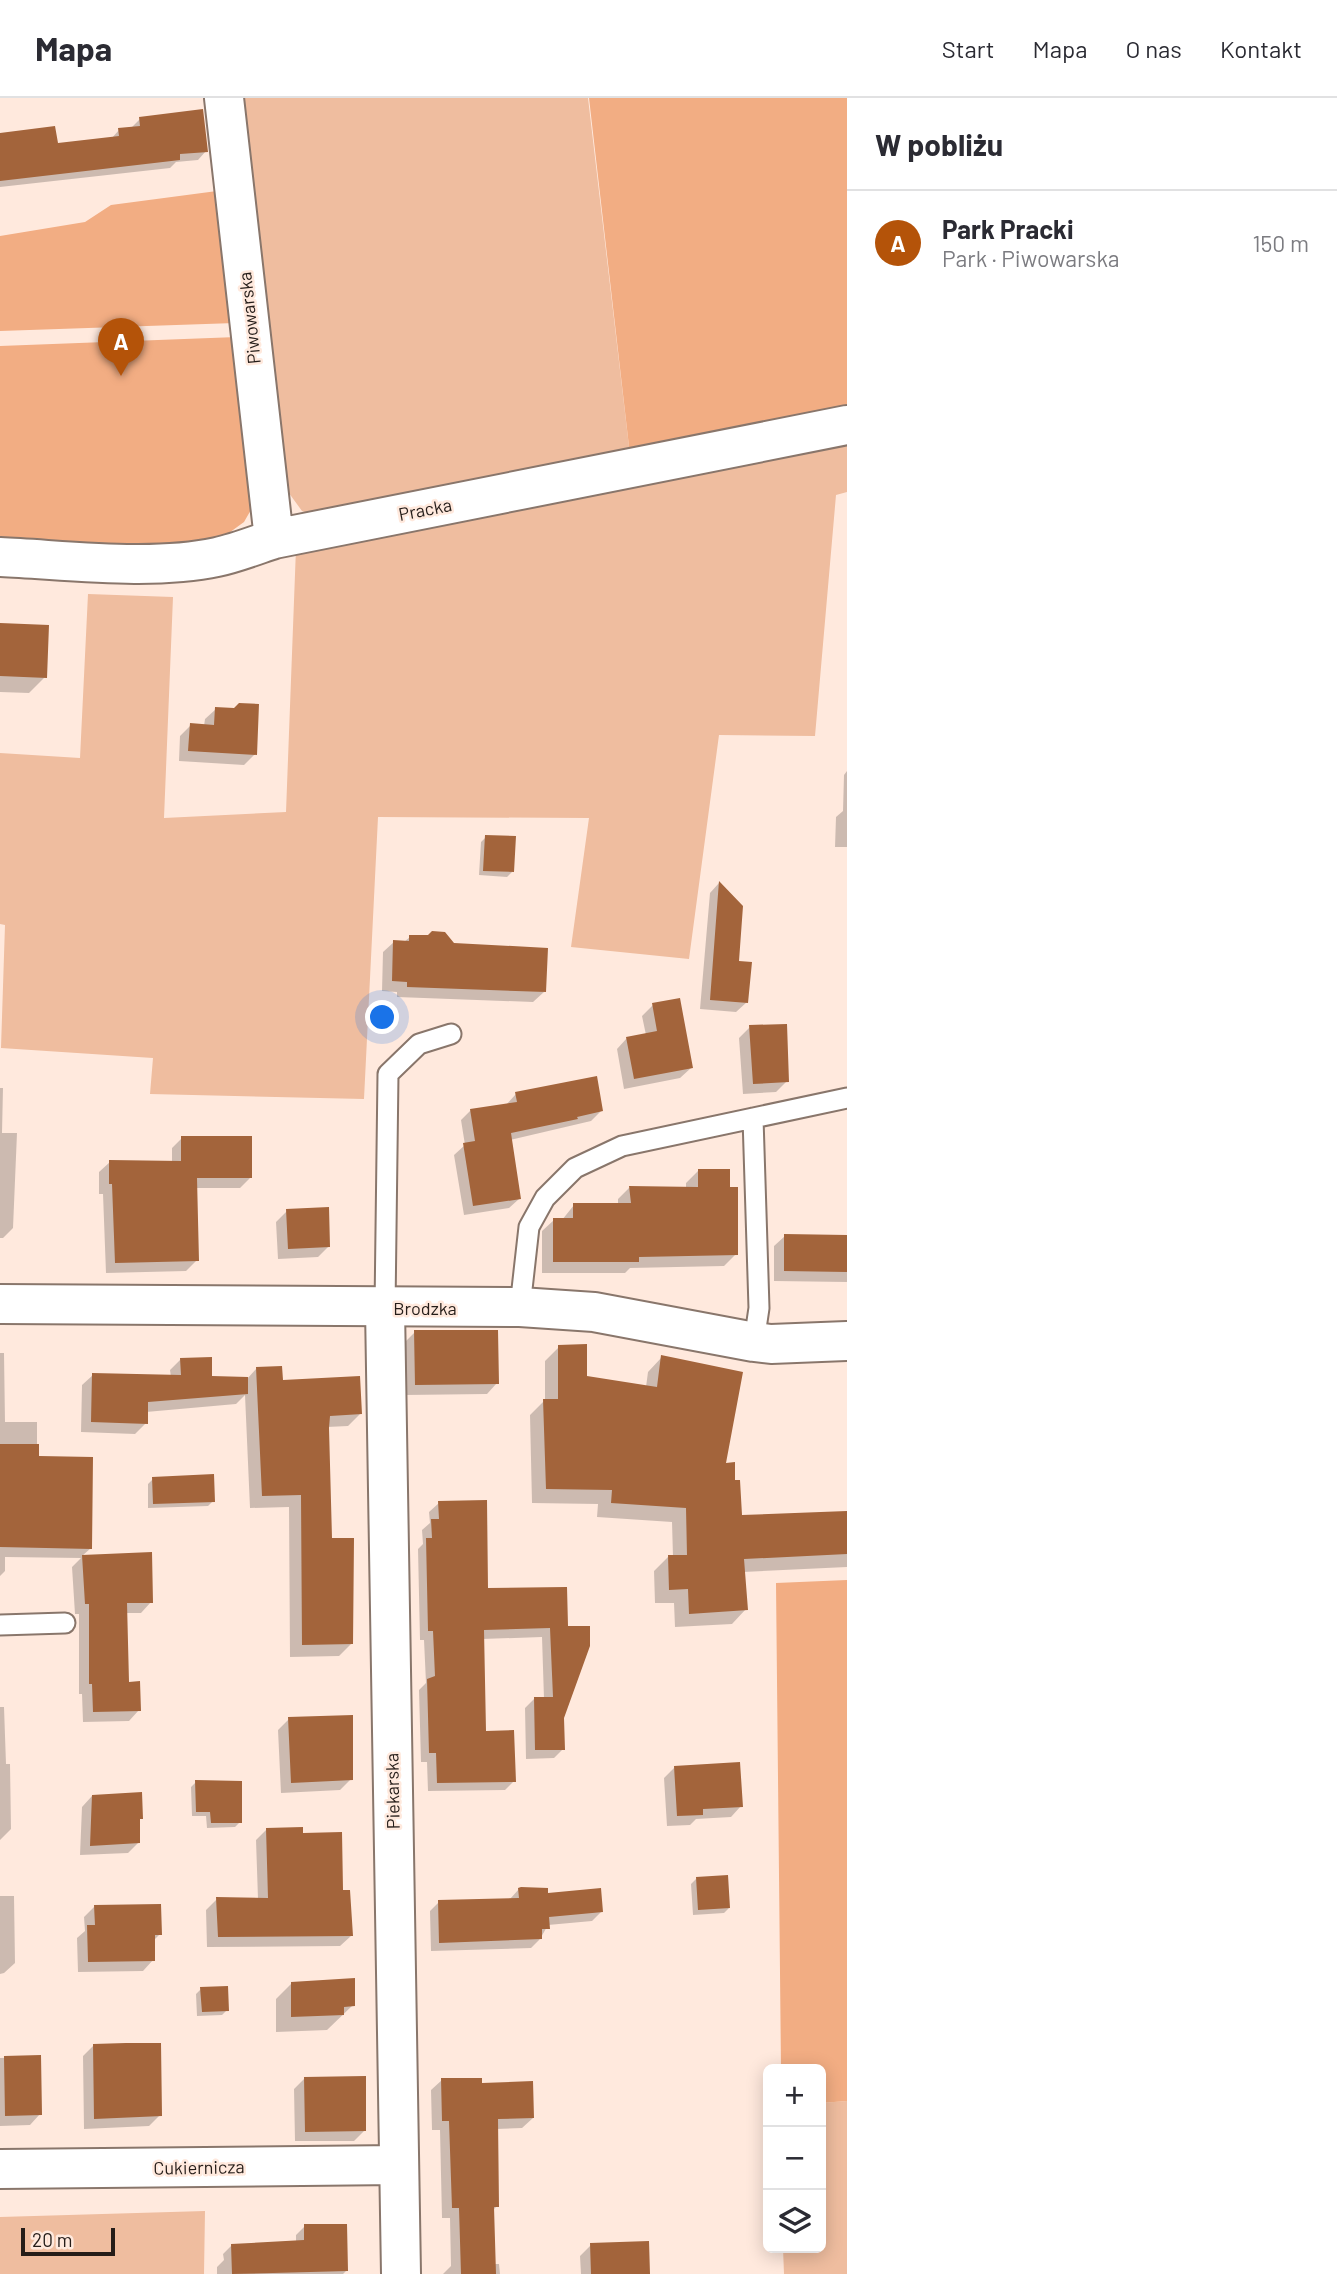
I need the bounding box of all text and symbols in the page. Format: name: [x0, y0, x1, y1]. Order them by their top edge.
text: Mapa: [35, 28, 112, 68]
text: Start: [942, 34, 994, 63]
text: Mapa: [1032, 34, 1087, 63]
text: O nas: [1125, 34, 1182, 63]
text: Kontakt: [1220, 34, 1302, 63]
text: W pobliżu: [875, 126, 1003, 162]
text: Park Pracki: [942, 213, 1074, 244]
text: A: [890, 229, 906, 257]
text: 150 m: [1253, 229, 1309, 257]
text: Park · Piwowarska: [942, 244, 1120, 272]
street label: Piwowarska: [233, 271, 265, 365]
pin: A: [98, 318, 144, 376]
street label: Pracka: [396, 493, 454, 525]
your location: [365, 1000, 399, 1034]
street label: Brodzka: [393, 1297, 457, 1319]
street label: Piekarska: [380, 1753, 404, 1829]
map controls: [763, 2064, 826, 2253]
button: +: [763, 2064, 826, 2127]
button: −: [763, 2127, 826, 2190]
street label: Cukiernicza: [153, 2155, 245, 2179]
button: layers: [763, 2190, 826, 2253]
scale bar: [21, 2225, 116, 2257]
text: 20 m: [32, 2228, 72, 2251]

